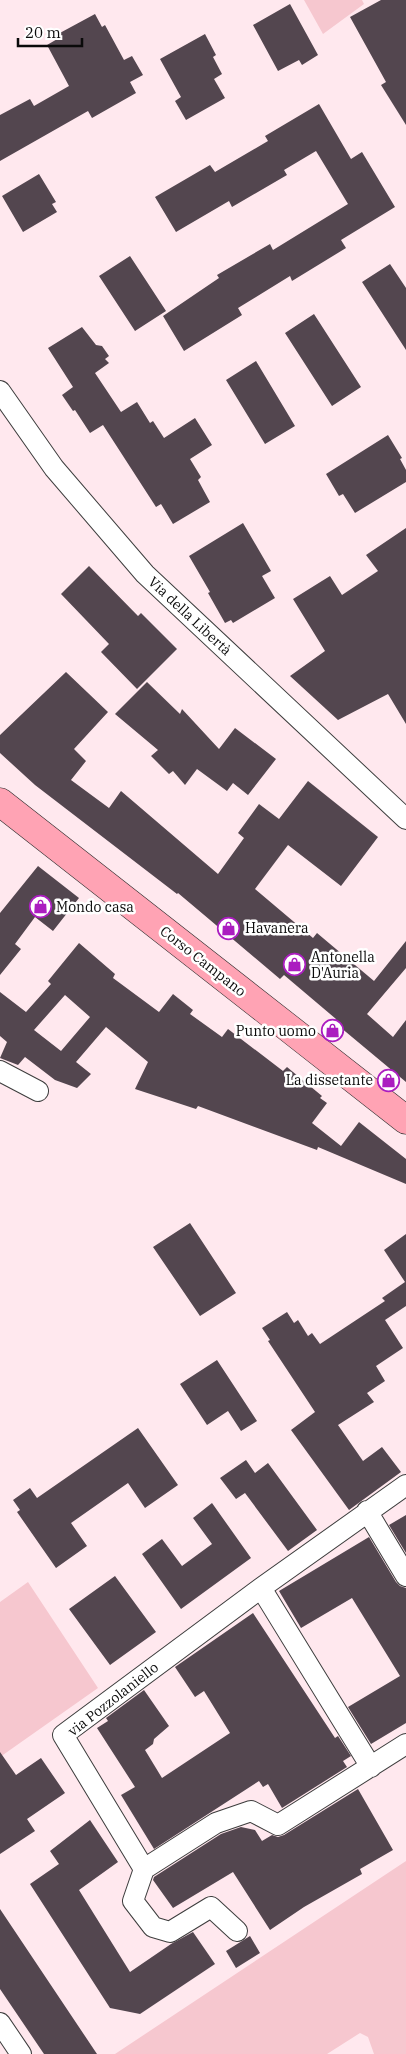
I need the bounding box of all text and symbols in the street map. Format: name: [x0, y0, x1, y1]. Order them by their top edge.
scale bar: [18, 15, 81, 47]
text: 20 m: [25, 23, 61, 42]
street label: Via della Libertà: [145, 573, 236, 659]
shop icon: Mondo casa: [28, 895, 52, 919]
place label: Mondo casa: [56, 898, 134, 916]
shop icon: Havanera: [217, 916, 241, 940]
place label: Havanera: [245, 919, 309, 937]
street label: Corso Campano: [156, 922, 250, 1000]
place label: Antonella D'Auria: [311, 948, 375, 982]
shop icon: Antonella D'Auria: [283, 953, 307, 977]
shop icon: Punto uomo: [320, 1019, 344, 1043]
place label: Punto uomo: [236, 1022, 316, 1040]
shop icon: La dissetante: [377, 1068, 401, 1092]
place label: La dissetante: [286, 1071, 373, 1089]
street label: via Pozzolaniello: [64, 1658, 162, 1740]

